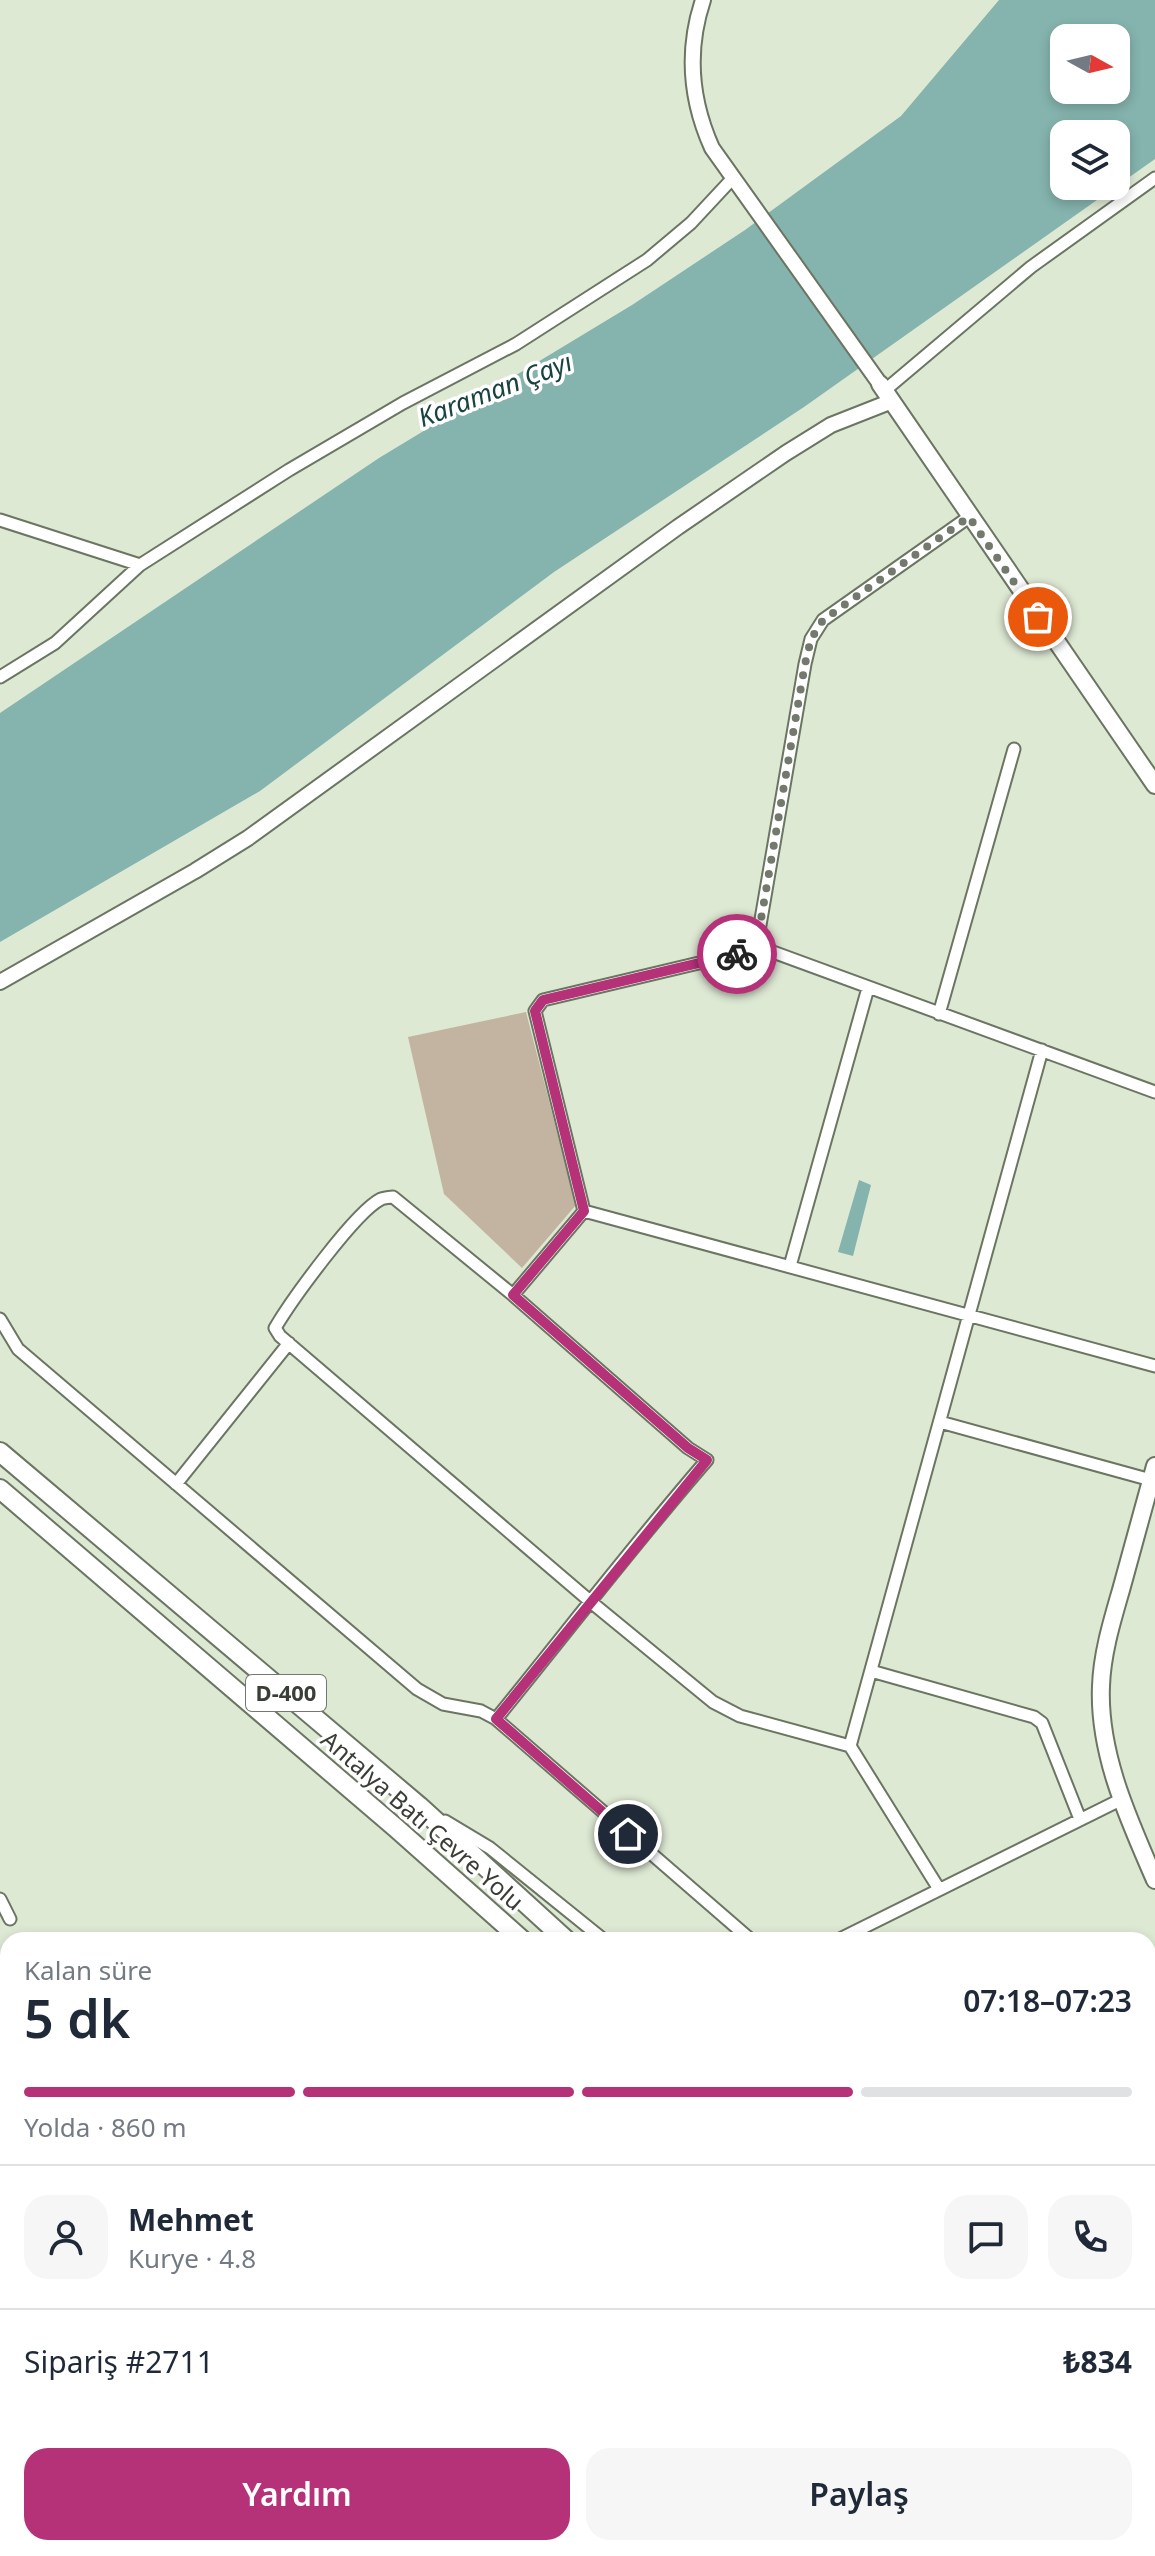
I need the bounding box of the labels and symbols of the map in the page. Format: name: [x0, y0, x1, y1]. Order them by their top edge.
north arrow: [1050, 24, 1130, 104]
water label: Karaman Çayı: [412, 343, 577, 435]
pin: [1004, 583, 1072, 651]
courier: [697, 914, 777, 994]
road number: D-400: [246, 1675, 326, 1711]
street label: Antalya Batı Çevre Yolu: [315, 1723, 531, 1917]
pin: [594, 1800, 662, 1868]

